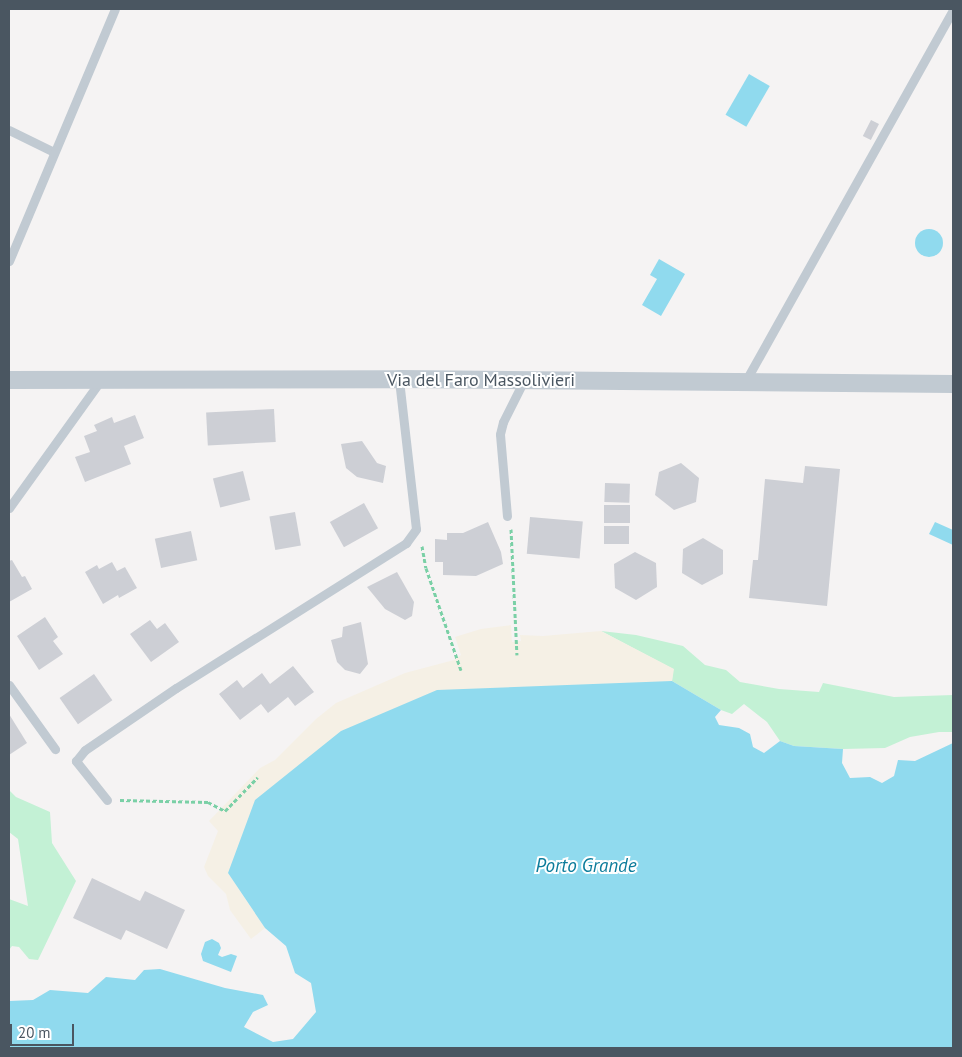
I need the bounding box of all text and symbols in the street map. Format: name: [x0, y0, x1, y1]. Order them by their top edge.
street label: Via del Faro Massolivieri: [387, 369, 575, 391]
water label: Porto Grande: [535, 855, 637, 877]
scale bar: [12, 1014, 76, 1046]
text: 20 m: [18, 1023, 51, 1042]

